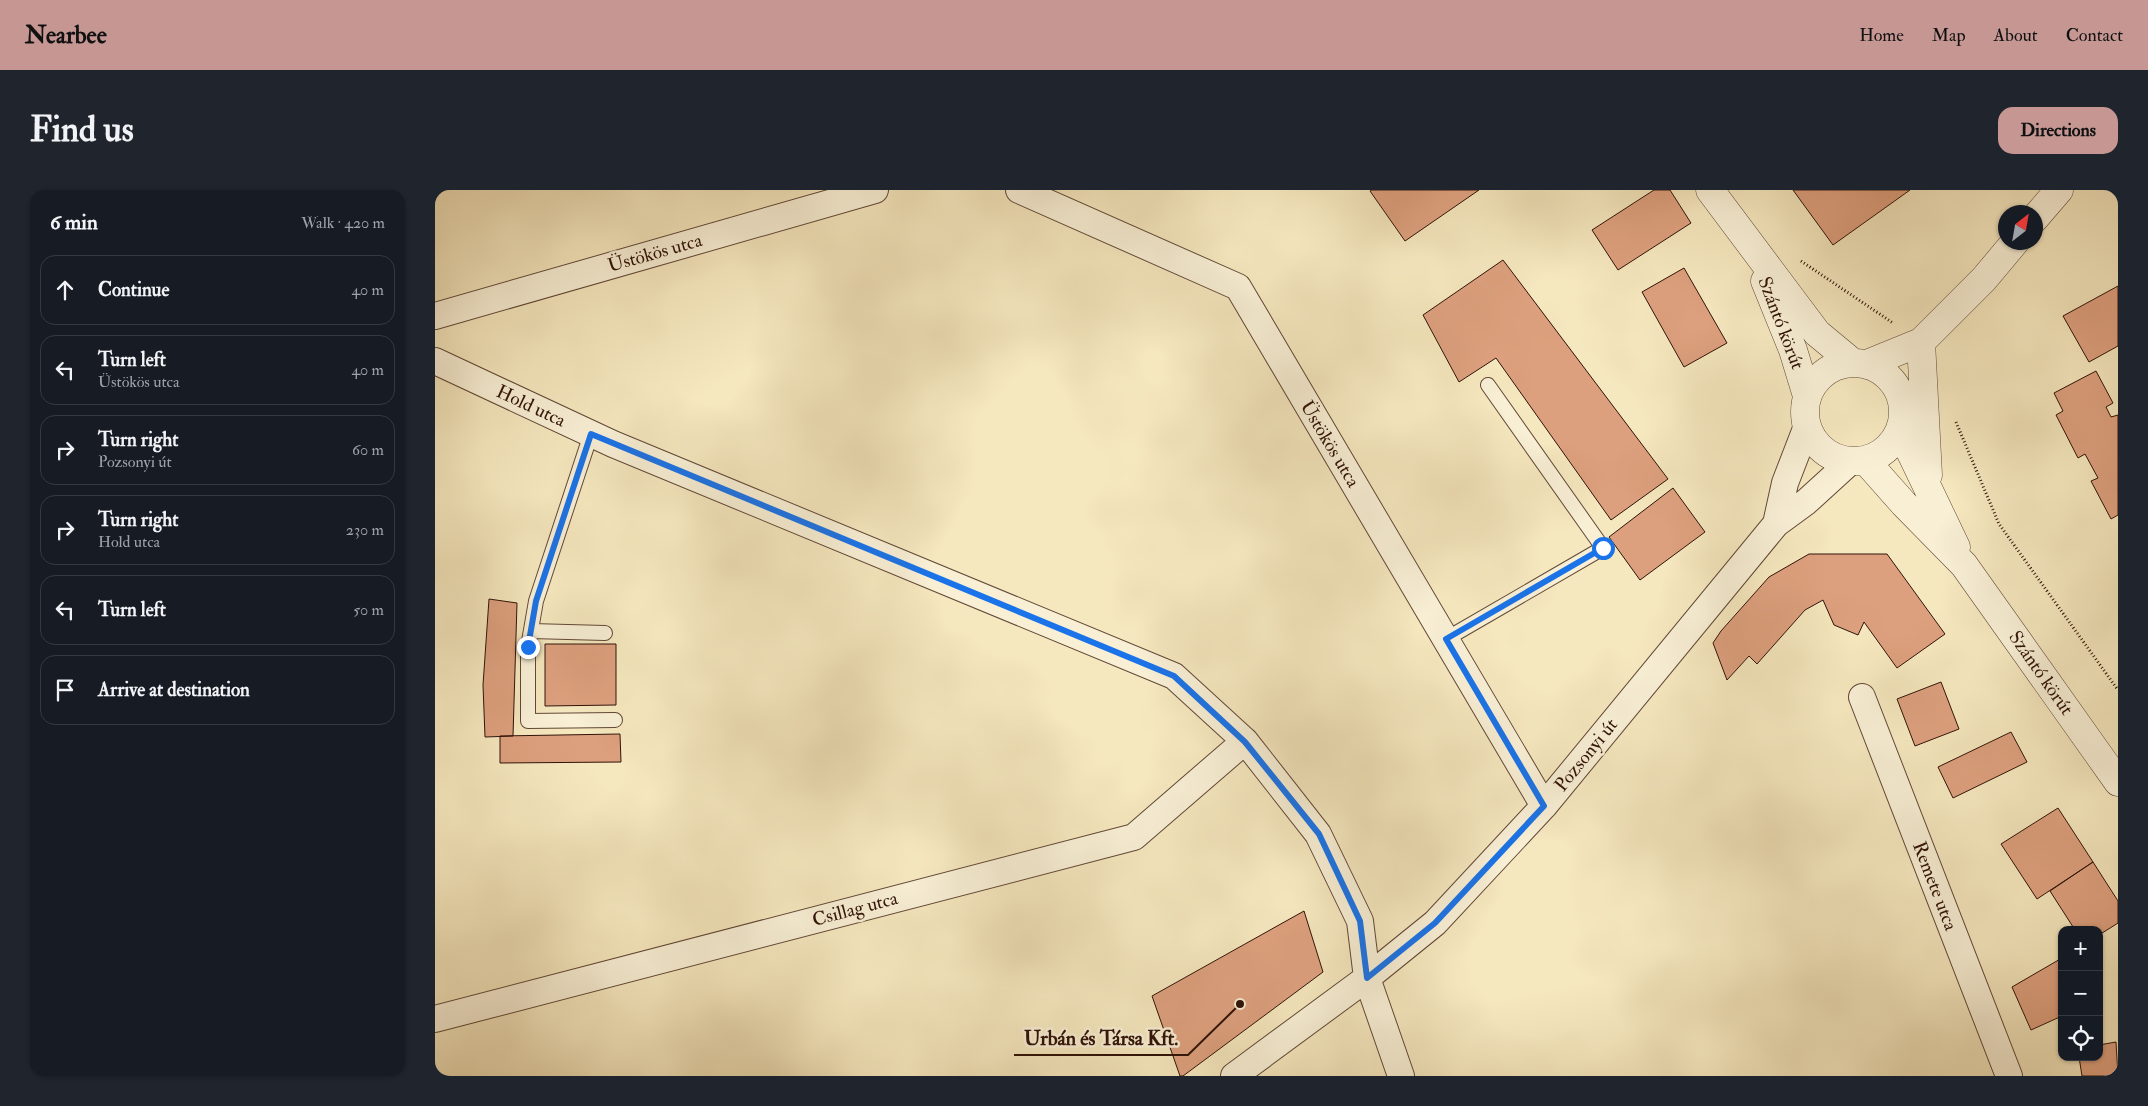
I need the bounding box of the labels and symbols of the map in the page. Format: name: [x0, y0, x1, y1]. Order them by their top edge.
north arrow: [1998, 205, 2043, 250]
street label: Üstökös utca: [605, 228, 705, 278]
street label: Szántó körút: [1752, 273, 1810, 373]
street label: Hold utca: [492, 380, 570, 433]
street label: Üstökös utca: [1295, 396, 1365, 492]
route start: [1592, 537, 1615, 560]
street label: Szántó körút: [2003, 626, 2079, 720]
route end: [517, 636, 540, 659]
street label: Pozsonyi út: [1549, 713, 1623, 797]
street label: Remete utca: [1907, 838, 1963, 934]
street label: Csillag utca: [810, 886, 901, 932]
callout: Urbán és Társa Kft.: [1014, 1020, 1188, 1055]
text: Urbán és Társa Kft.: [1024, 1026, 1178, 1051]

